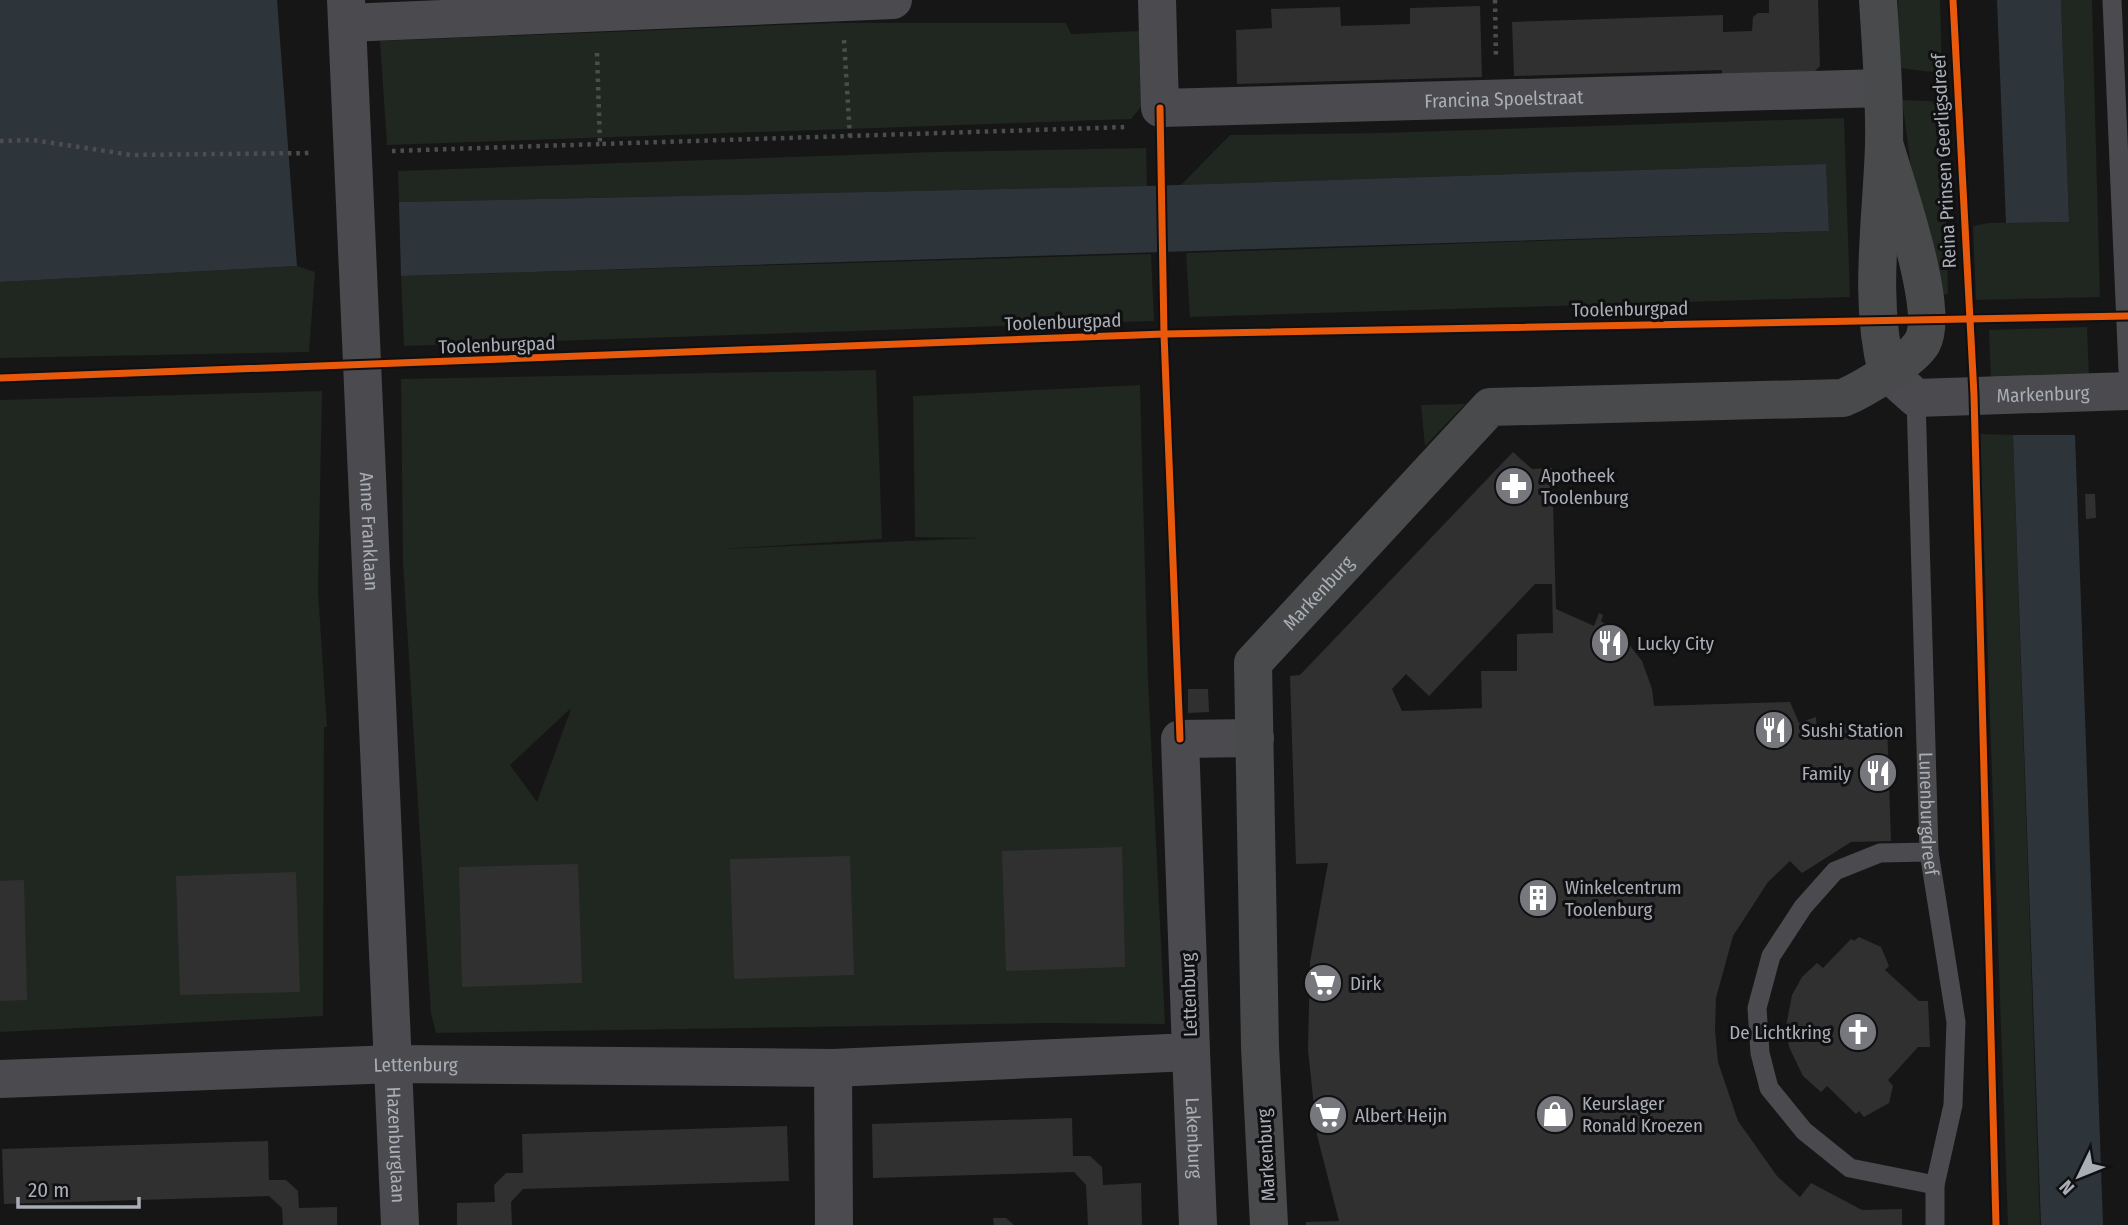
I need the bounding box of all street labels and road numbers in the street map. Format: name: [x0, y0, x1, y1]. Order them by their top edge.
street label: Reina Prinsen Geerligsdreef: [1927, 52, 1961, 269]
street label: Francina Spoelstraat: [1424, 85, 1584, 112]
street label: Toolenburgpad: [1571, 296, 1689, 322]
street label: Toolenburgpad: [1004, 308, 1122, 336]
street label: Toolenburgpad: [438, 331, 556, 359]
street label: Markenburg: [1996, 381, 2090, 407]
street label: Anne Franklaan: [355, 471, 384, 592]
street label: Markenburg: [1278, 551, 1358, 635]
street label: Lunenburgdreef: [1915, 752, 1944, 878]
street label: Lettenburg: [1176, 952, 1202, 1038]
street label: Lettenburg: [373, 1052, 458, 1076]
street label: Hazenburglaan: [382, 1086, 411, 1204]
street label: Lakenburg: [1181, 1097, 1208, 1179]
street label: Markenburg: [1252, 1108, 1280, 1202]

